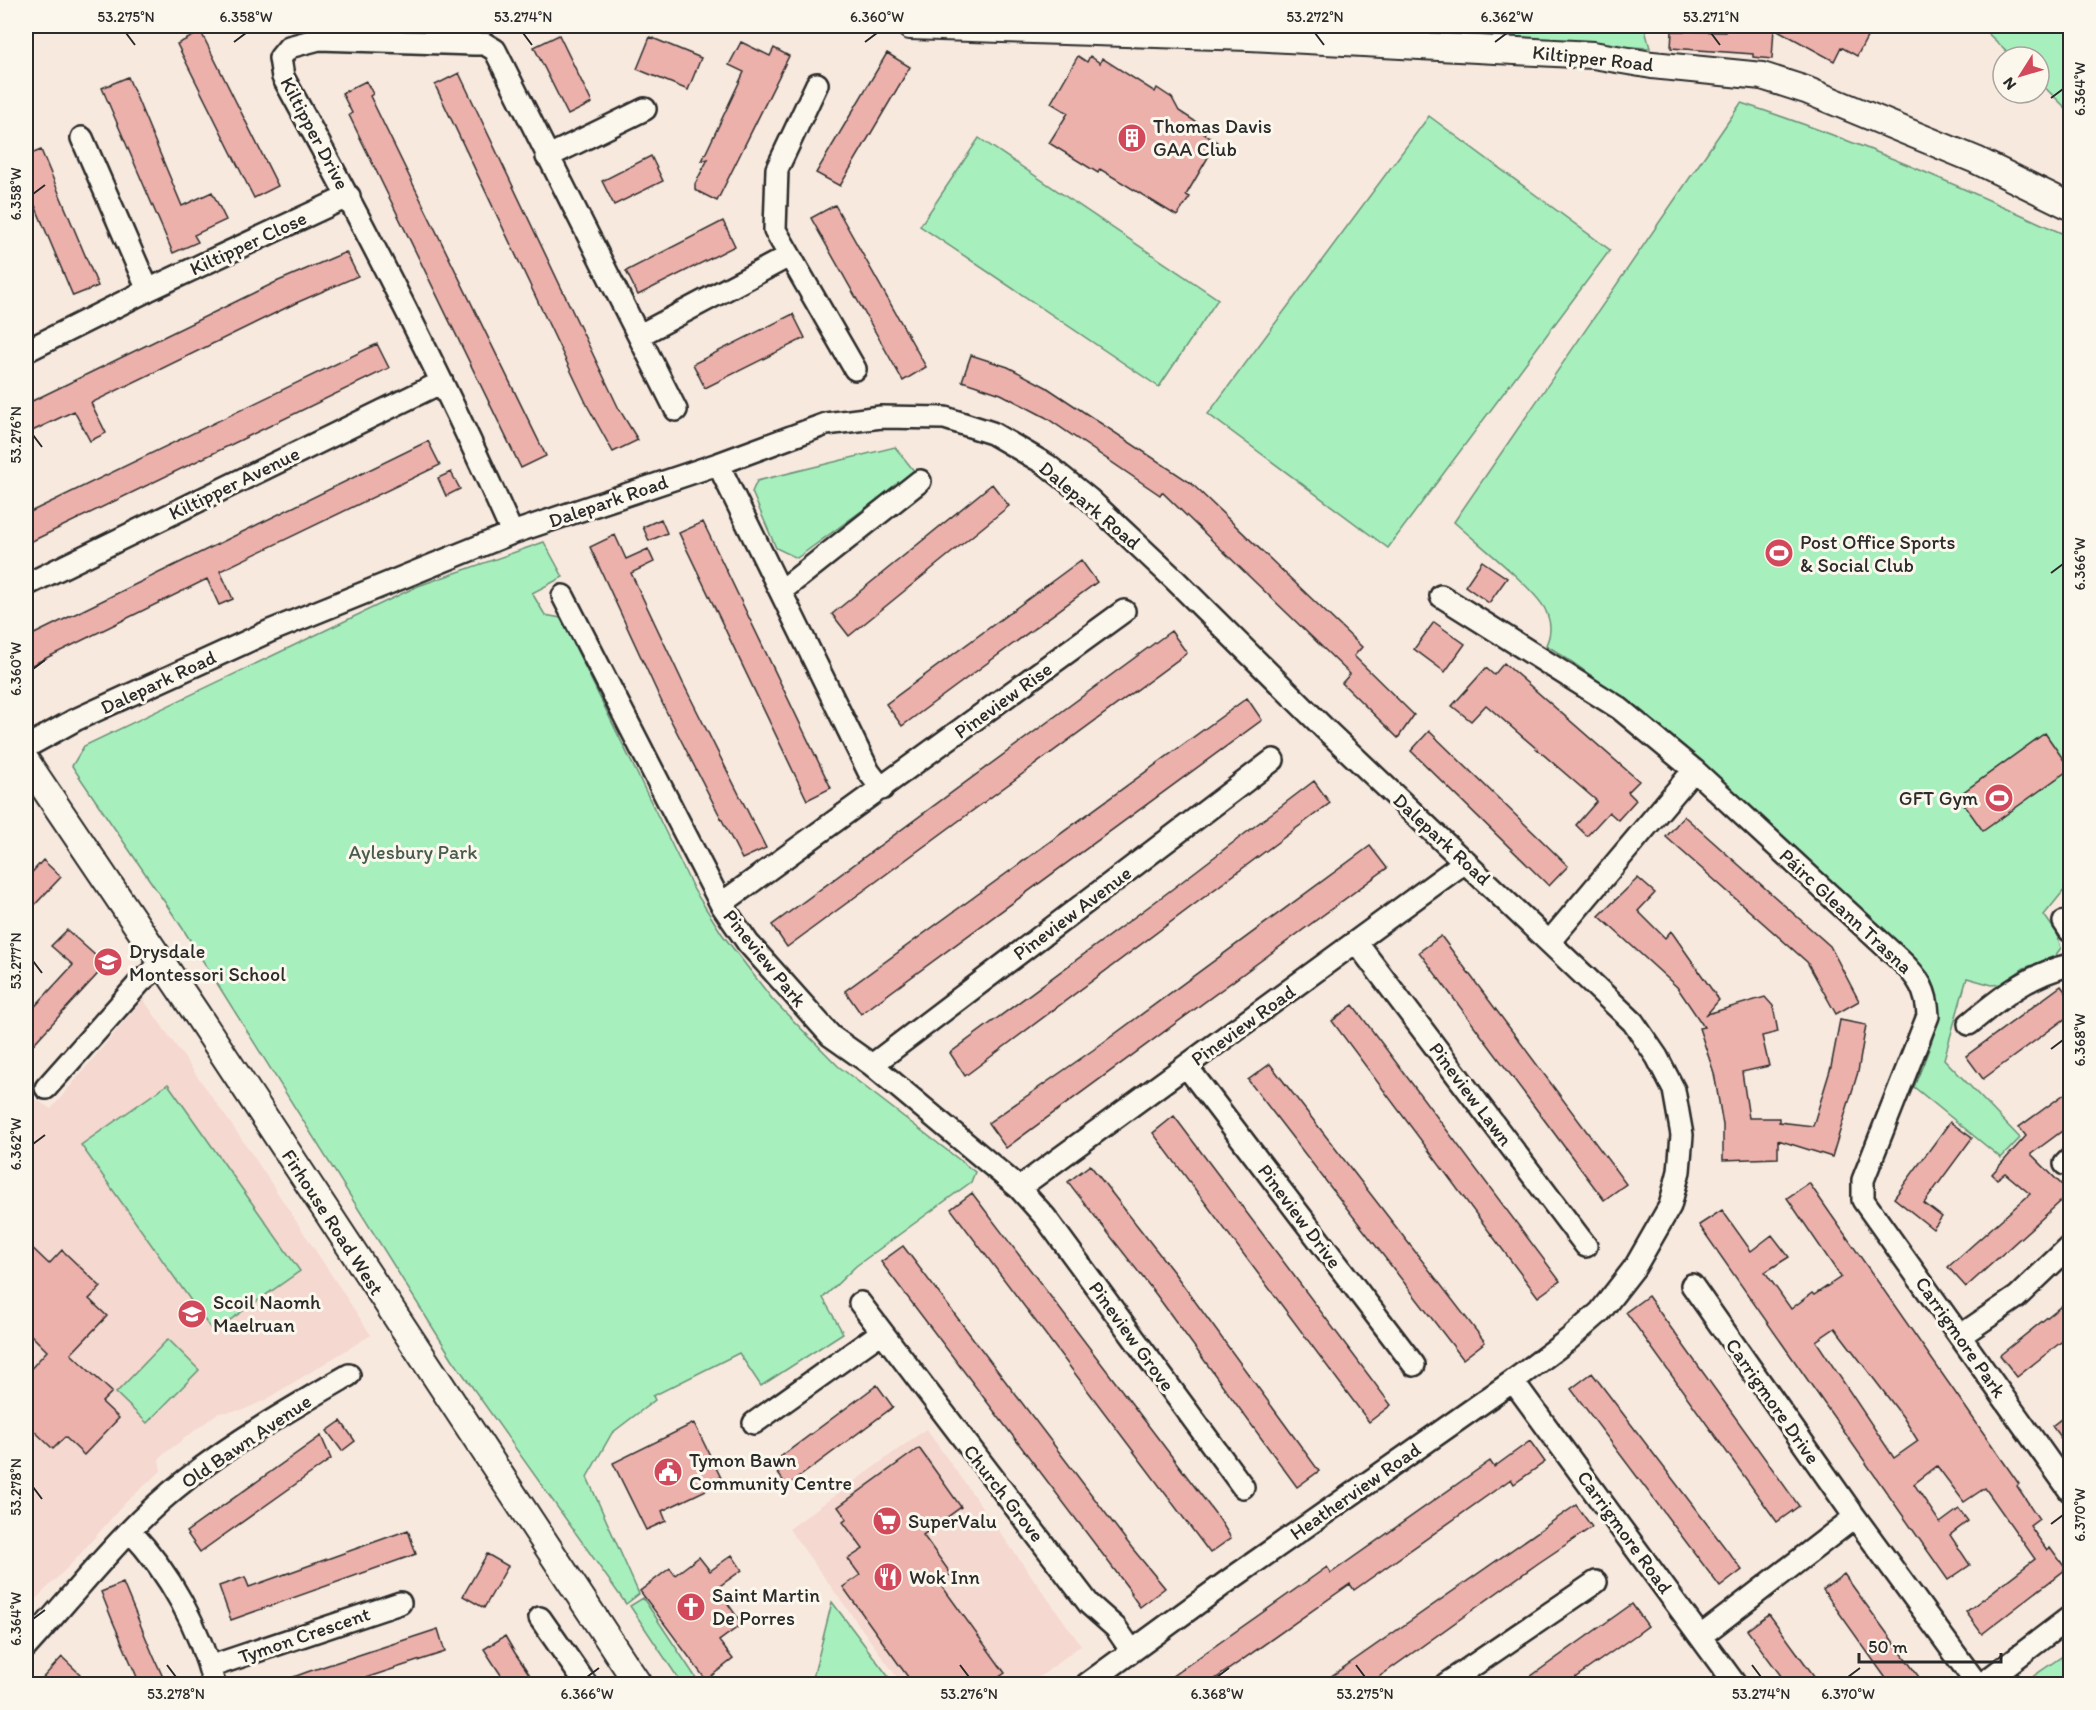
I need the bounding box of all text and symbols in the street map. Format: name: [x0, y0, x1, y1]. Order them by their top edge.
text: 53.275°N: [97, 8, 155, 26]
text: 6.358°W: [219, 8, 273, 26]
text: 53.274°N: [494, 8, 552, 26]
text: 6.360°W: [850, 8, 904, 26]
text: 53.272°N: [1286, 8, 1344, 26]
text: 6.362°W: [1481, 8, 1534, 26]
text: 53.271°N: [1683, 8, 1739, 26]
street label: Kiltipper Road: [1531, 40, 1655, 76]
north arrow: [1991, 45, 2051, 105]
text: 6.364°W: [2071, 62, 2089, 116]
street label: Kiltipper Drive: [275, 73, 355, 193]
text: N: [1999, 74, 2020, 94]
place label: Thomas Davis GAA Club: [1153, 114, 1272, 161]
building icon: Thomas Davis GAA Club: [1116, 122, 1148, 154]
text: 6.358°W: [7, 167, 25, 221]
street label: Kiltipper Close: [186, 205, 310, 281]
text: 53.276°N: [7, 406, 25, 464]
street label: Kiltipper Avenue: [165, 441, 303, 525]
street label: Dalepark Road: [1035, 456, 1146, 554]
street label: Dalepark Road: [545, 469, 671, 533]
place label: Post Office Sports & Social Club: [1800, 530, 1956, 577]
sports icon: Post Office Sports & Social Club: [1763, 537, 1795, 569]
text: 6.366°W: [2071, 537, 2089, 590]
text: 6.360°W: [7, 642, 25, 696]
street label: Dalepark Road: [96, 645, 220, 719]
street label: Pineview Rise: [949, 656, 1057, 744]
sports icon: GFT Gym: [1983, 782, 2015, 814]
place label: GFT Gym: [1899, 786, 1978, 810]
street label: Dalepark Road: [1388, 788, 1496, 890]
park label: Aylesbury Park: [349, 840, 477, 864]
street label: Páirc Gleann Trasna: [1775, 843, 1917, 979]
street label: Pineview Avenue: [1008, 861, 1136, 965]
street label: Pineview Park: [718, 904, 812, 1012]
text: 53.277°N: [7, 932, 25, 990]
place label: Drysdale Montessori School: [129, 939, 286, 986]
school or university icon: Drysdale Montessori School: [92, 946, 124, 978]
street label: Pineview Road: [1186, 979, 1300, 1071]
text: 6.368°W: [2071, 1013, 2089, 1067]
street label: Pineview Lawn: [1424, 1037, 1518, 1151]
text: 6.362°W: [7, 1117, 25, 1170]
street label: Firhouse Road West: [277, 1145, 389, 1299]
street label: Pineview Drive: [1253, 1159, 1347, 1273]
street label: Carrigmore Park: [1910, 1272, 2012, 1403]
street label: Pineview Grove: [1084, 1276, 1180, 1396]
place label: Scoil Naomh Maelruan: [213, 1290, 321, 1337]
school or university icon: Scoil Naomh Maelruan: [176, 1298, 208, 1330]
street label: Carrigmore Drive: [1721, 1334, 1825, 1468]
street label: Old Bawn Avenue: [176, 1389, 316, 1493]
street label: Heatherview Road: [1285, 1437, 1425, 1545]
street label: Church Grove: [958, 1439, 1050, 1547]
place label: Tymon Bawn Community Centre: [689, 1448, 852, 1495]
public building icon: Tymon Bawn Community Centre: [652, 1456, 684, 1488]
text: 53.278°N: [7, 1458, 25, 1516]
street label: Carrigmore Road: [1572, 1466, 1678, 1598]
text: 6.370°W: [2071, 1488, 2089, 1542]
supermarket icon: SuperValu: [871, 1505, 903, 1537]
place label: SuperValu: [908, 1509, 997, 1533]
restaurant icon: Wok Inn: [872, 1561, 904, 1593]
place label: Wok Inn: [909, 1565, 980, 1589]
place label: Saint Martin De Porres: [712, 1583, 820, 1630]
church icon: Saint Martin De Porres: [675, 1591, 707, 1623]
text: 6.364°W: [7, 1592, 25, 1646]
street label: Tymon Crescent: [235, 1601, 374, 1669]
scale bar: [1859, 1626, 2002, 1664]
text: 50 m: [1868, 1636, 1908, 1658]
text: 53.278°N: [147, 1685, 205, 1703]
text: 6.366°W: [561, 1685, 614, 1703]
text: 53.276°N: [940, 1685, 998, 1703]
text: 6.368°W: [1190, 1685, 1244, 1703]
text: 53.275°N: [1336, 1685, 1394, 1703]
text: 53.274°N: [1732, 1685, 1790, 1703]
text: 6.370°W: [1821, 1685, 1875, 1703]

